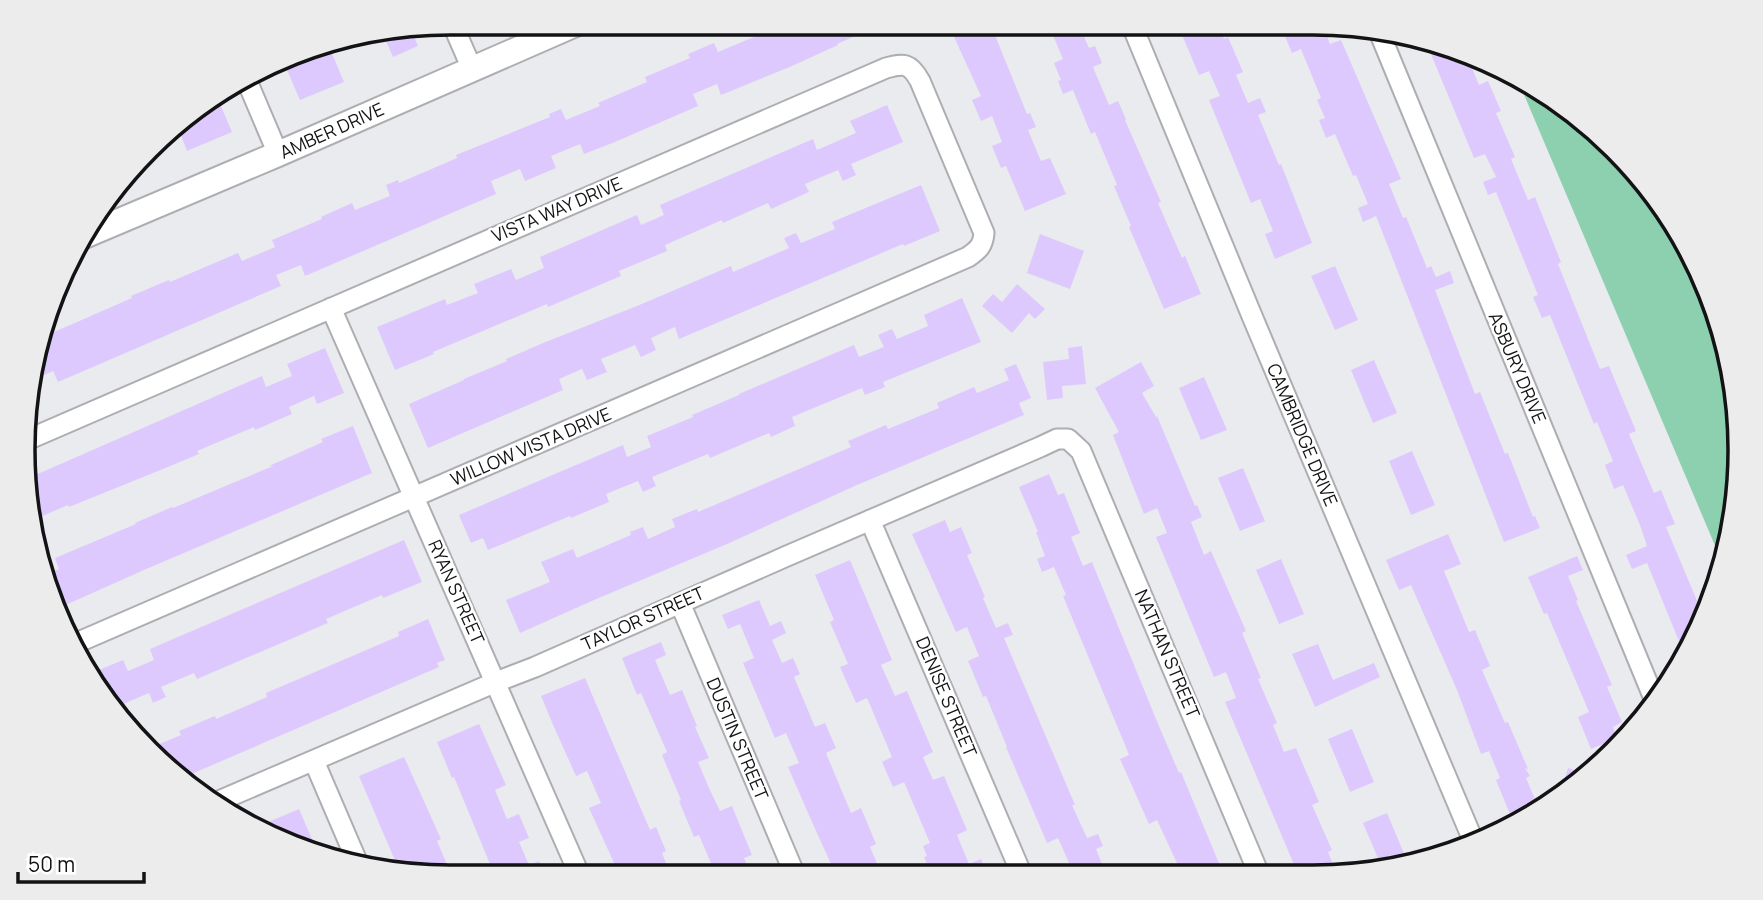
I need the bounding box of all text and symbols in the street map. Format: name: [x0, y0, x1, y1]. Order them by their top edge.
street label: AMBER DRIVE: [276, 96, 387, 164]
street label: VISTA WAY DRIVE: [488, 171, 625, 247]
street label: ASBURY DRIVE: [1484, 308, 1552, 427]
street label: CAMBRIDGE DRIVE: [1262, 359, 1344, 510]
street label: WILLOW VISTA DRIVE: [447, 401, 615, 491]
street label: RYAN STREET: [423, 536, 491, 648]
street label: TAYLOR STREET: [577, 580, 708, 656]
street label: NATHAN STREET: [1130, 586, 1206, 722]
street label: DENISE STREET: [911, 633, 983, 761]
street label: DUSTIN STREET: [701, 674, 775, 804]
scale bar: [18, 841, 144, 885]
text: 50 m: [28, 850, 75, 878]

